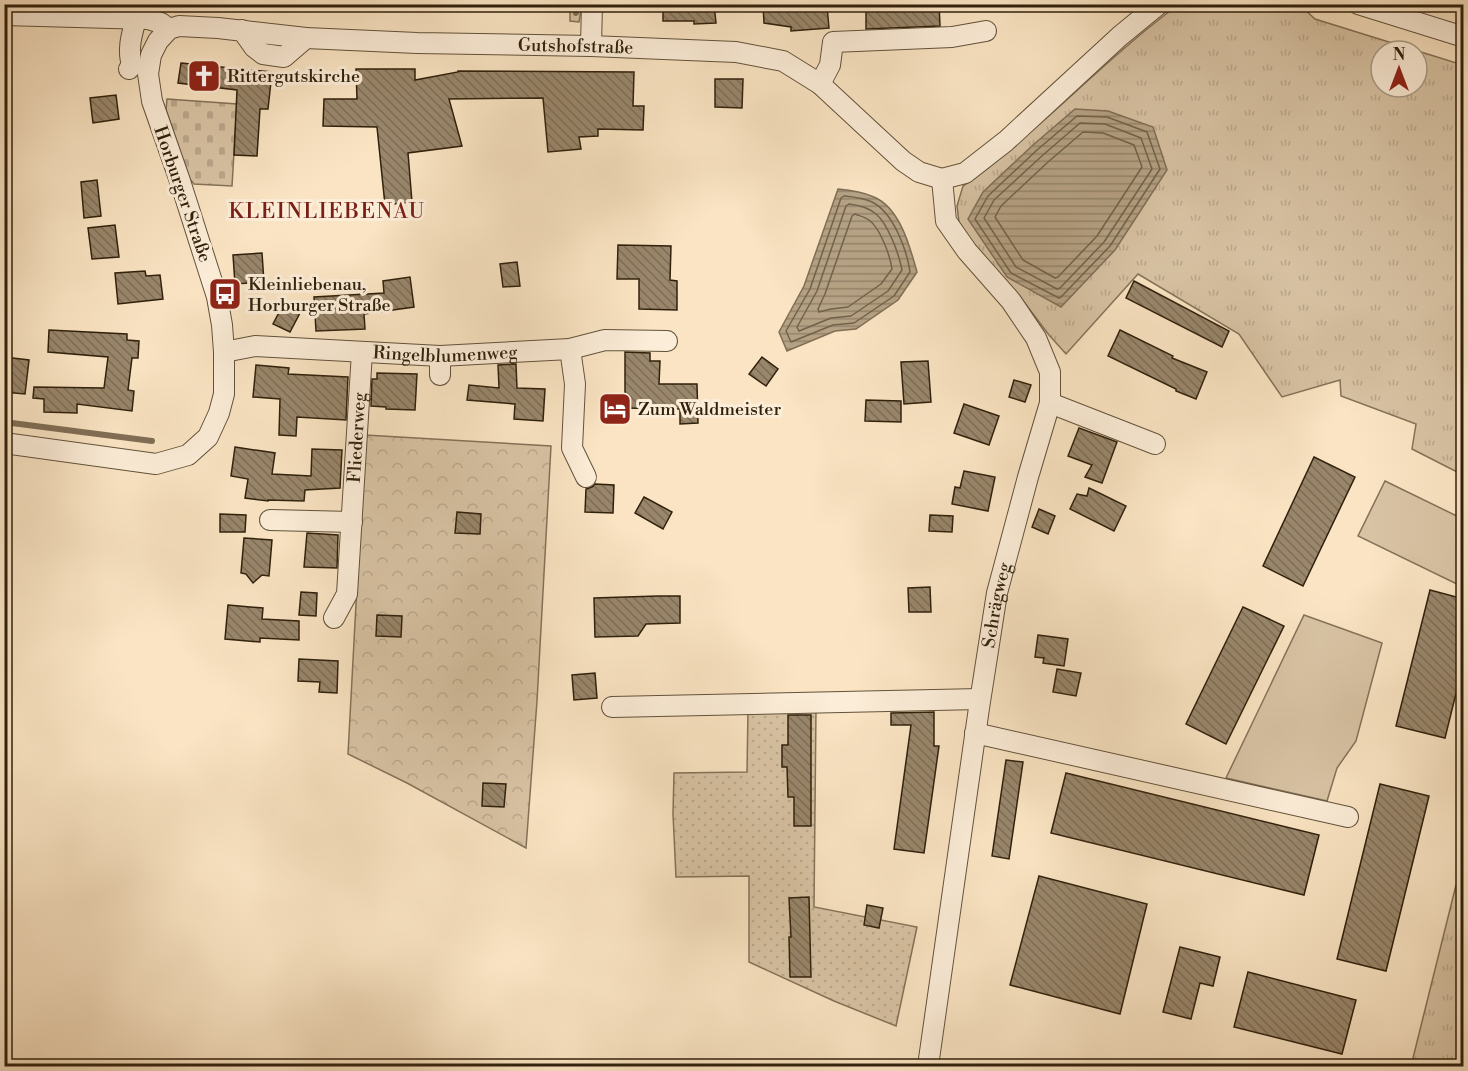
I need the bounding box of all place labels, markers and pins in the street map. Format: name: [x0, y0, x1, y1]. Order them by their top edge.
church icon: Rittergutskirche: [186, 58, 222, 94]
place label: Rittergutskirche: [227, 65, 360, 88]
place label: Kleinliebenau, Horburger Straße: [248, 273, 391, 317]
bus stop icon: Kleinliebenau, Horburger Straße: [207, 276, 243, 312]
hotel icon: Zum Waldmeister: [597, 391, 633, 427]
place label: Zum Waldmeister: [638, 398, 781, 421]

